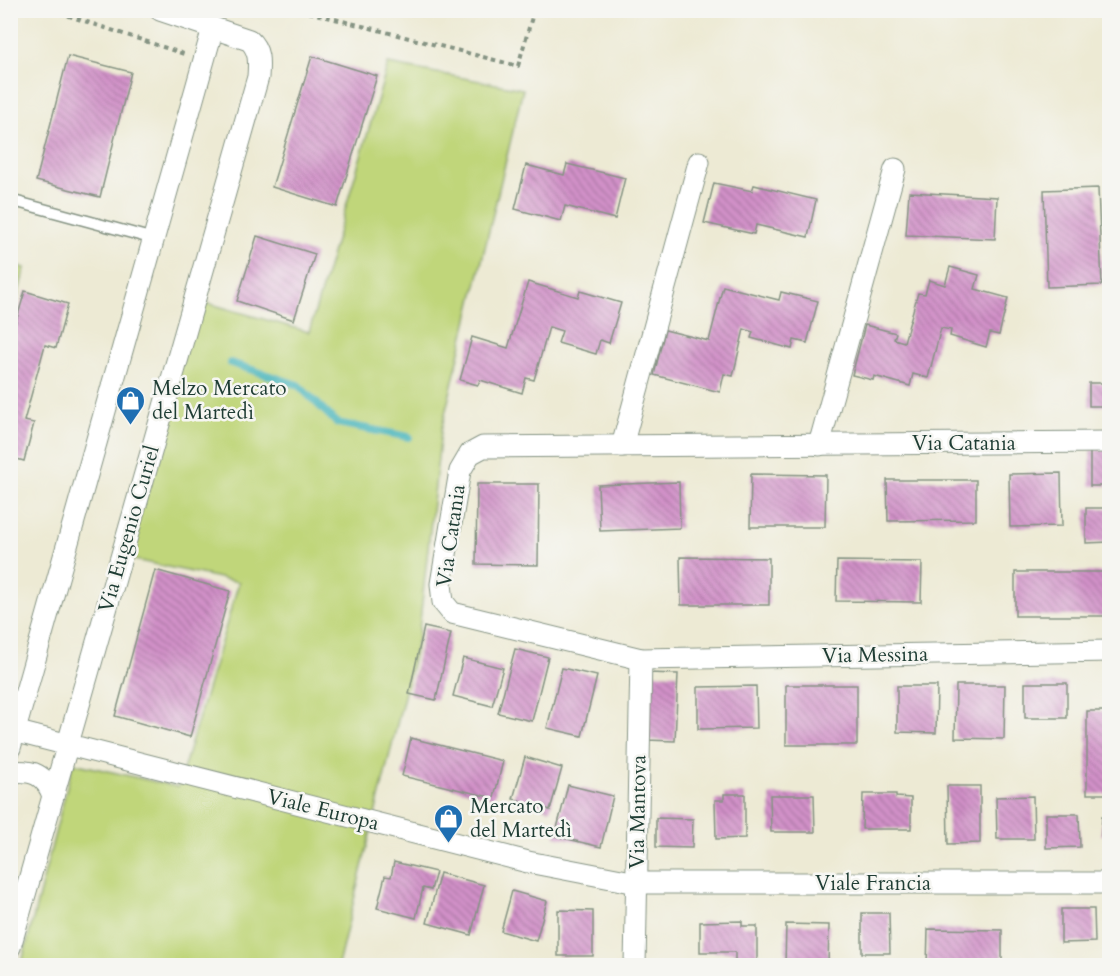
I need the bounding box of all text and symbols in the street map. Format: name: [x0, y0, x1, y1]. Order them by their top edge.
place label: Melzo Mercato del Martedì: [152, 374, 287, 427]
shop icon: Melzo Mercato del Martedì: [115, 384, 147, 426]
street label: Via Catania: [912, 429, 1016, 458]
street label: Via Eugenio Curiel: [91, 442, 167, 616]
street label: Via Catania: [429, 483, 473, 589]
street label: Via Messina: [822, 640, 928, 670]
street label: Via Mantova: [623, 754, 653, 870]
street label: Viale Europa: [264, 782, 382, 838]
place label: Mercato del Martedì: [470, 792, 573, 845]
shop icon: Mercato del Martedì: [433, 802, 465, 844]
street label: Viale Francia: [815, 869, 931, 898]

